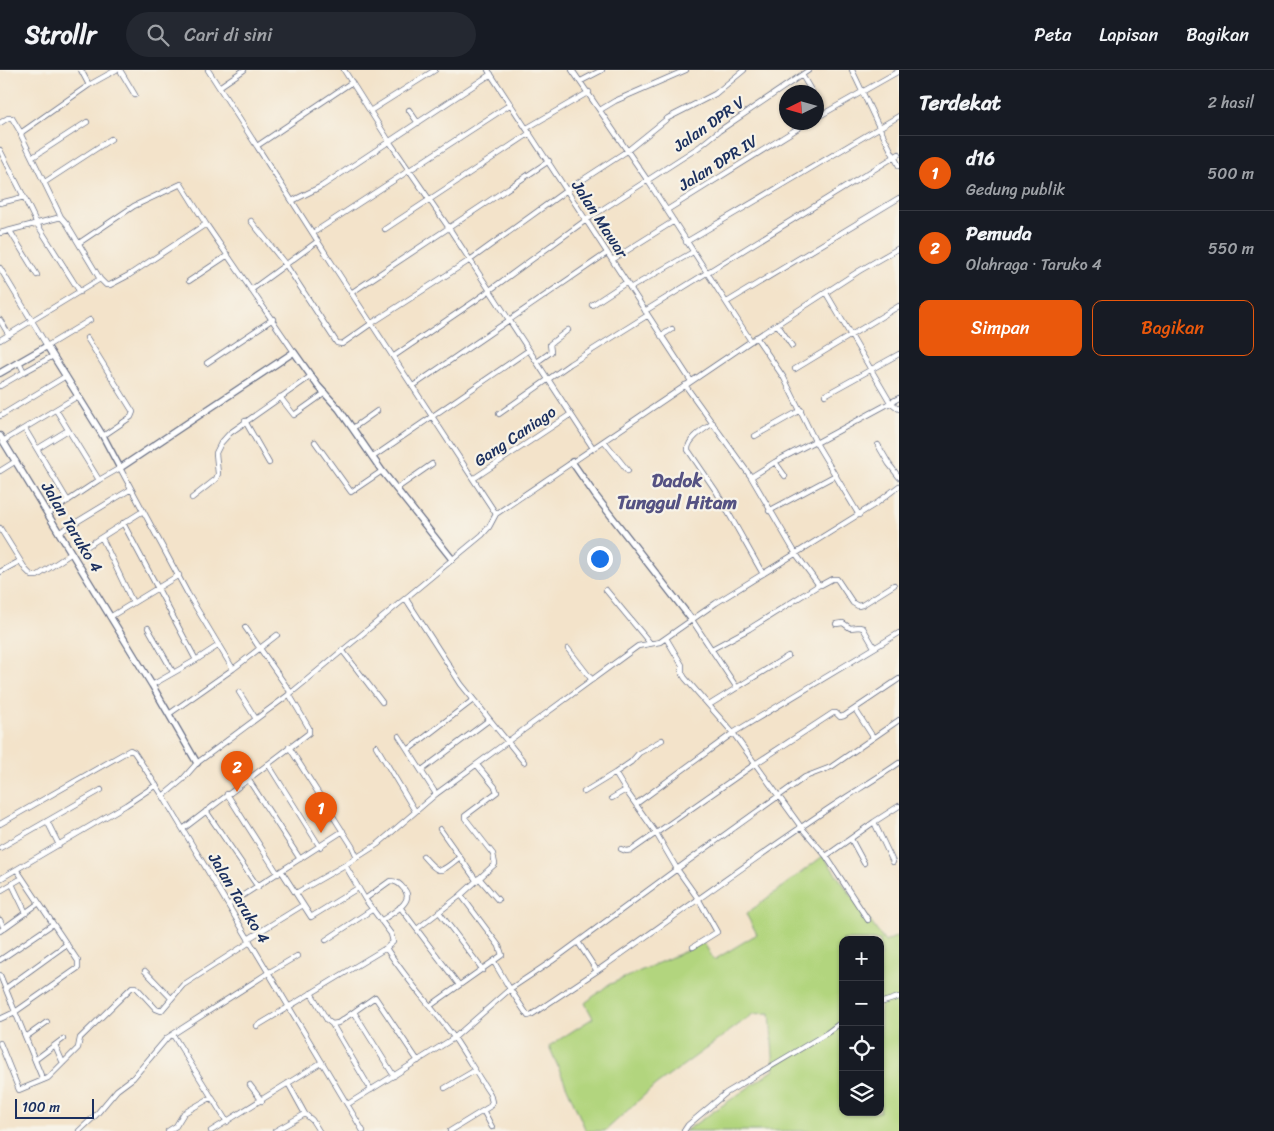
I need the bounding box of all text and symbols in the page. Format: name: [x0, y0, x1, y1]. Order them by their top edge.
search box: [126, 12, 476, 57]
text: Strollr: [25, 14, 96, 56]
text: Cari di sini: [184, 18, 272, 51]
text: Peta: [1034, 19, 1071, 51]
text: Lapisan: [1099, 19, 1158, 51]
text: Bagikan: [1186, 19, 1249, 51]
icon: search: [144, 21, 172, 49]
text: Terdekat: [919, 84, 1001, 122]
north arrow: [779, 85, 824, 130]
street label: Jalan DPR V: [666, 88, 752, 160]
text: 2 hasil: [1208, 88, 1254, 117]
street label: Jalan DPR IV: [672, 127, 764, 200]
text: d16: [966, 142, 995, 175]
text: 1: [932, 159, 938, 188]
text: 500 m: [1208, 159, 1254, 188]
street label: Jalan Mawar: [563, 173, 637, 265]
text: Gedung publik: [966, 175, 1065, 204]
text: Pemuda: [966, 217, 1032, 250]
text: 2: [930, 234, 940, 263]
text: 550 m: [1208, 234, 1254, 263]
text: Olahraga · Taruko 4: [966, 250, 1102, 279]
button: Simpan: [919, 300, 1082, 356]
button: Bagikan: [1092, 300, 1254, 356]
street label: Gang Caniago: [468, 398, 562, 474]
district label: Dadok Tunggul Hitam: [617, 464, 737, 519]
street label: Jalan Taruko 4: [33, 475, 111, 578]
your location: [587, 546, 613, 572]
pin: 2: [221, 751, 253, 792]
pin: 1: [305, 792, 337, 833]
street label: Jalan Taruko 4: [200, 846, 278, 949]
map controls: [839, 936, 884, 1116]
button: +: [839, 936, 884, 981]
button: −: [839, 981, 884, 1026]
button: locate: [839, 1026, 884, 1071]
button: layers: [839, 1071, 884, 1116]
text: 100 m: [22, 1095, 60, 1120]
scale bar: [15, 1096, 94, 1119]

